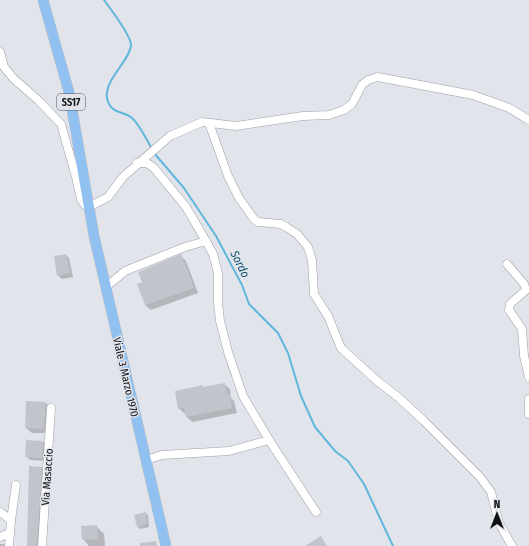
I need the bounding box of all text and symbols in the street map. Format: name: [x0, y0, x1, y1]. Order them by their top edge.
road number: SS17: [57, 94, 85, 110]
water label: Sordo: [227, 247, 253, 280]
street label: Viale 3 Marzo 1970: [110, 336, 141, 418]
street label: Via Masaccio: [39, 448, 56, 506]
north arrow: [477, 494, 517, 534]
text: N: [494, 498, 500, 511]

